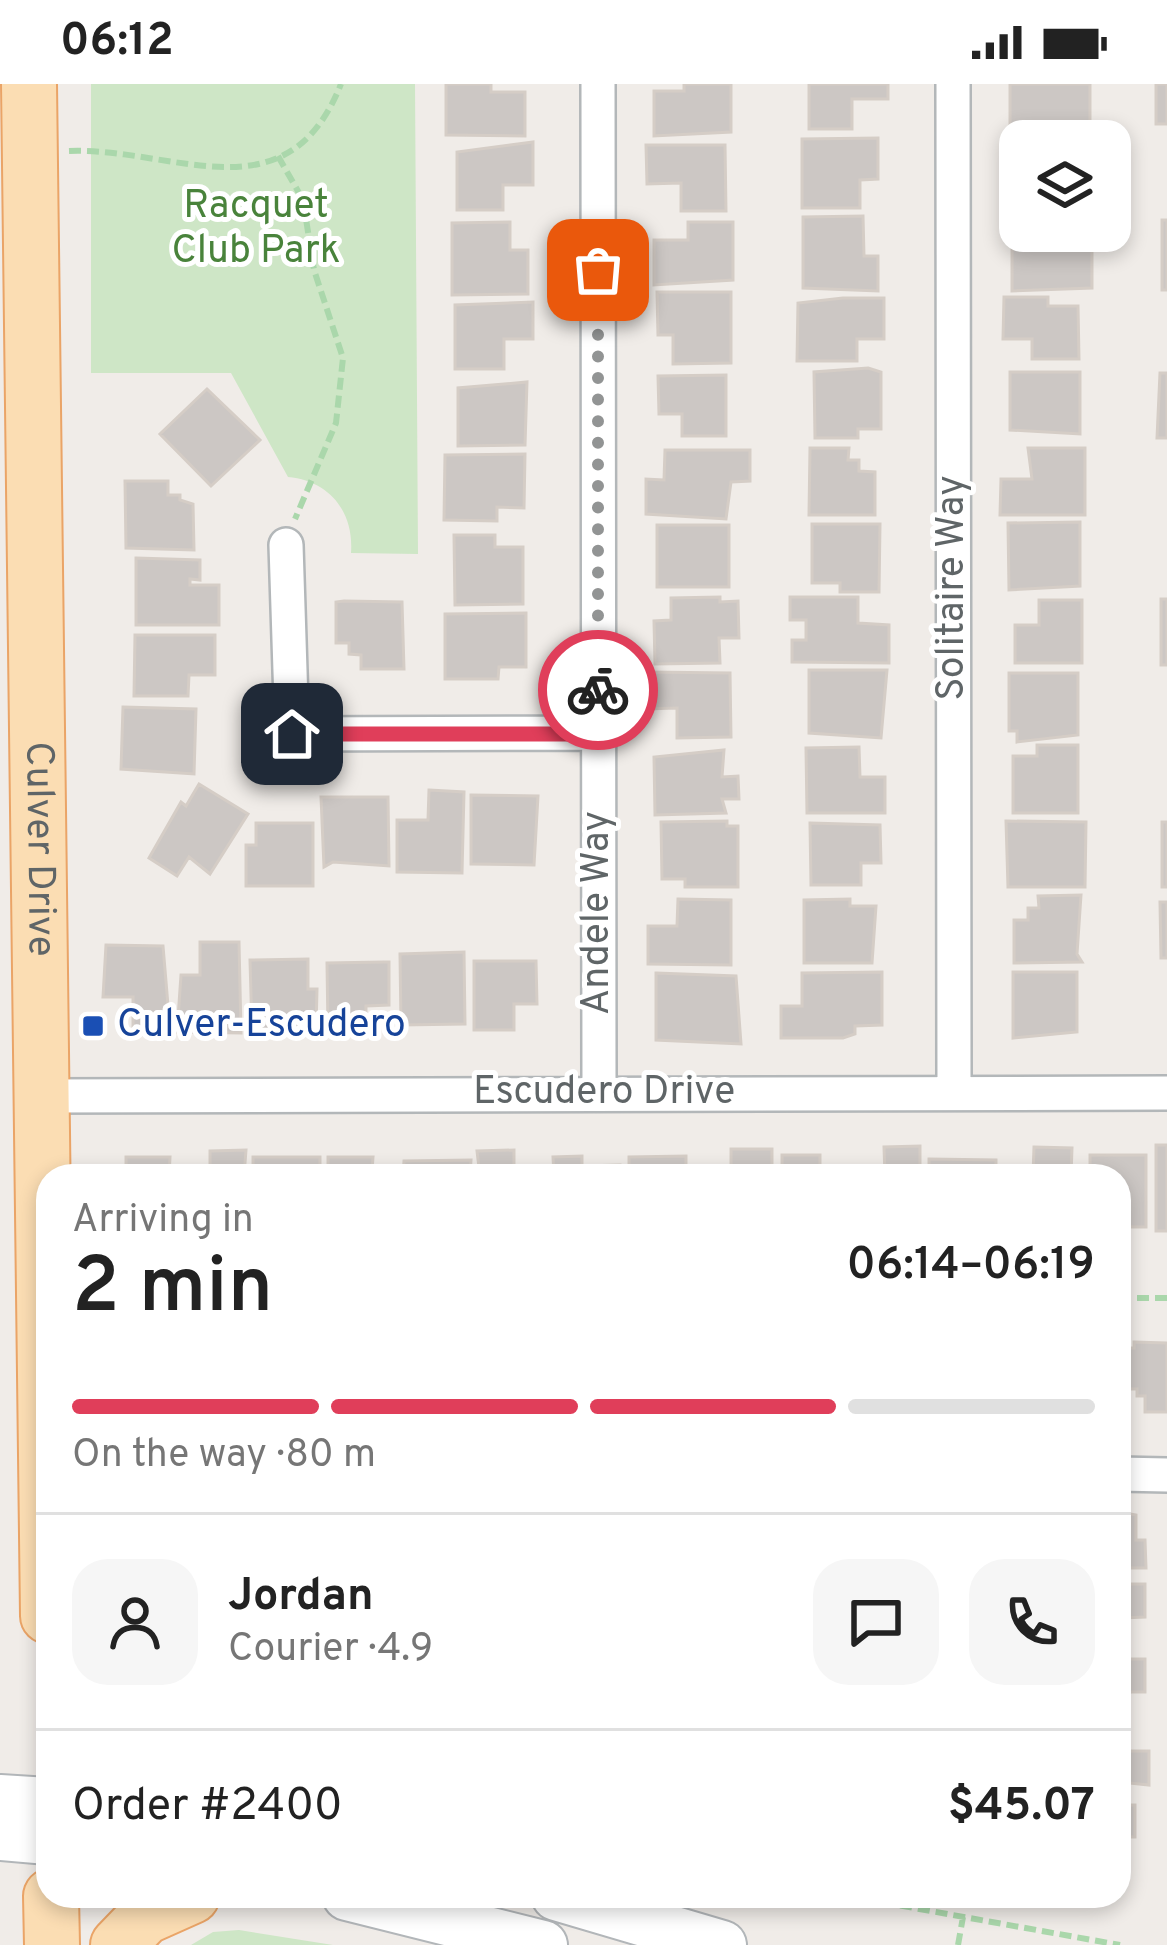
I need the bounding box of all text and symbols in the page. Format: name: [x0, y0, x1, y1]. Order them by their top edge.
text: 06:12: [60, 14, 174, 71]
map controls: [999, 120, 1131, 252]
button: layers: [999, 120, 1131, 252]
park label: Racquet Club Park: [172, 183, 341, 277]
pin: [547, 219, 649, 321]
icon: bag: [565, 237, 631, 303]
street label: Solitaire Way: [929, 475, 978, 701]
courier: [538, 630, 658, 750]
icon: bike: [565, 657, 631, 723]
pin: [241, 683, 343, 785]
icon: home: [259, 701, 325, 767]
street label: Culver Drive: [13, 741, 64, 957]
street label: Andele Way: [574, 811, 623, 1015]
place label: Culver-Escudero: [117, 1002, 406, 1051]
marker: Culver-Escudero: [80, 1013, 106, 1039]
street label: Escudero Drive: [473, 1069, 735, 1118]
text: Arriving in: [72, 1197, 254, 1246]
text: 06:14–06:19: [847, 1238, 1095, 1295]
text: 2 min: [72, 1241, 273, 1340]
text: On the way · 80 m: [72, 1432, 376, 1481]
button: person: [72, 1559, 198, 1685]
button: chat: [813, 1559, 939, 1685]
button: phone: [969, 1559, 1095, 1685]
text: Jordan: [228, 1569, 374, 1626]
text: Courier · 4.9: [228, 1626, 433, 1675]
text: Order #2400: [72, 1779, 343, 1836]
text: $45.07: [948, 1779, 1095, 1836]

